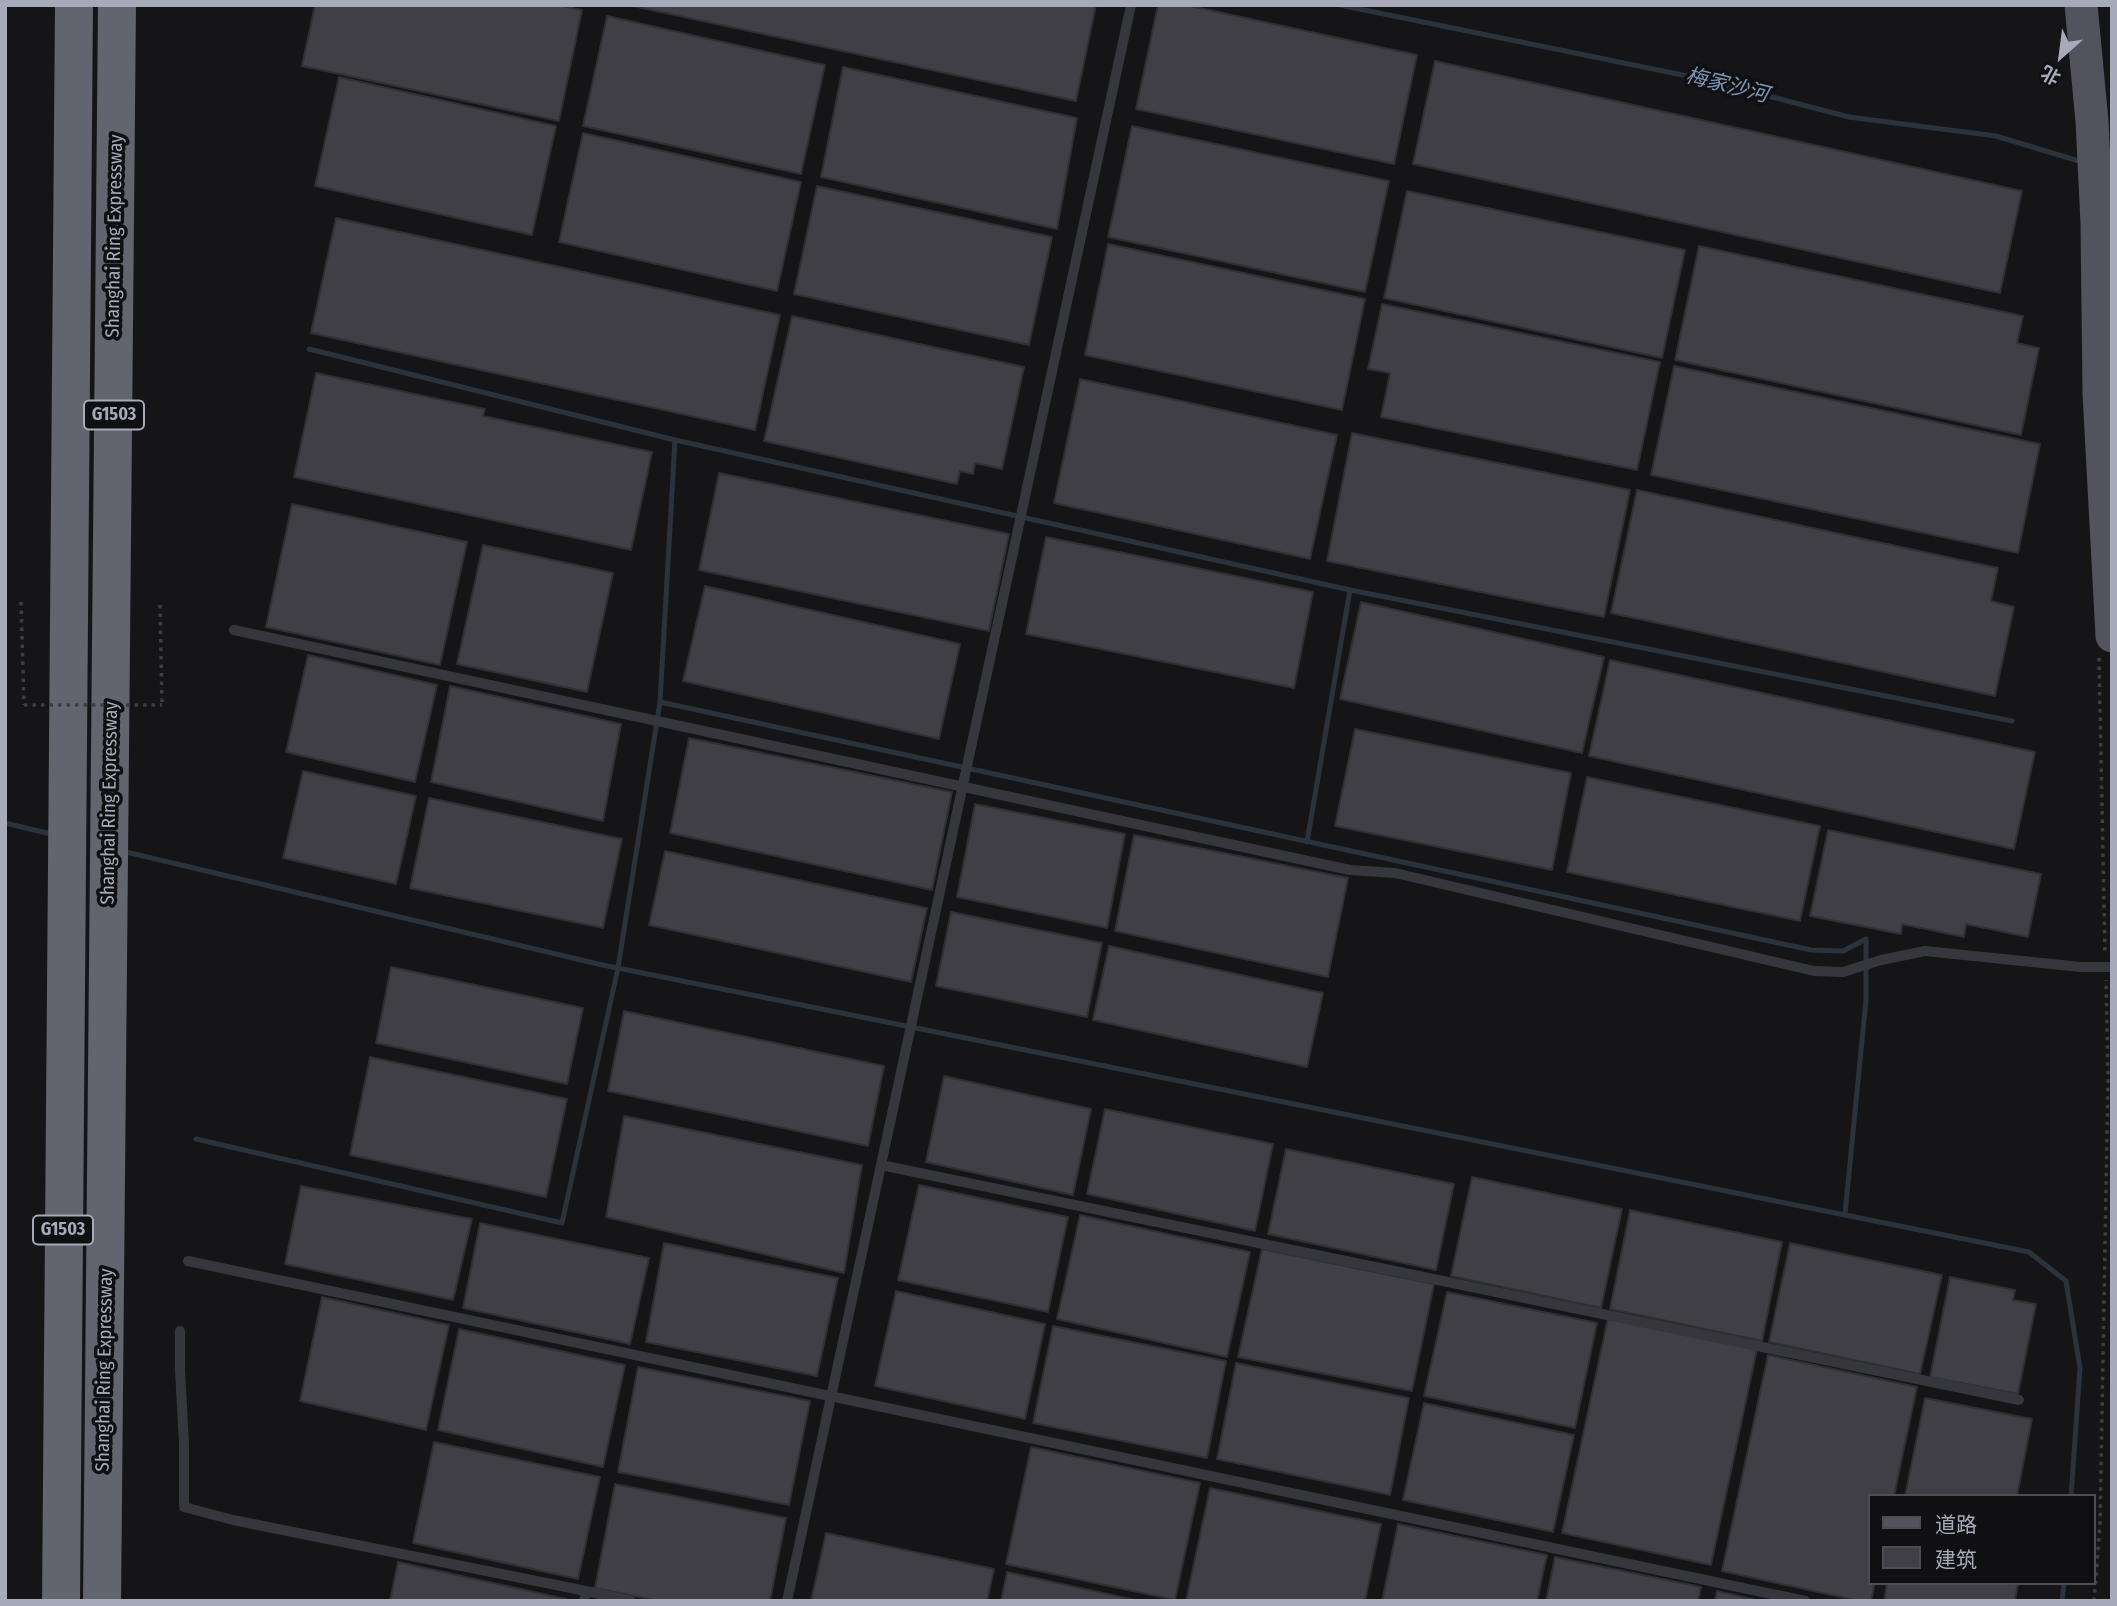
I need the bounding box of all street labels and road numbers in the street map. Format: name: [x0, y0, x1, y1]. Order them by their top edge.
street label: Shanghai Ring Expressway: [102, 134, 128, 338]
road number: G1503: [84, 400, 144, 430]
street label: Shanghai Ring Expressway: [97, 701, 123, 905]
road number: G1503: [33, 1216, 93, 1245]
street label: Shanghai Ring Expressway: [92, 1268, 118, 1472]

